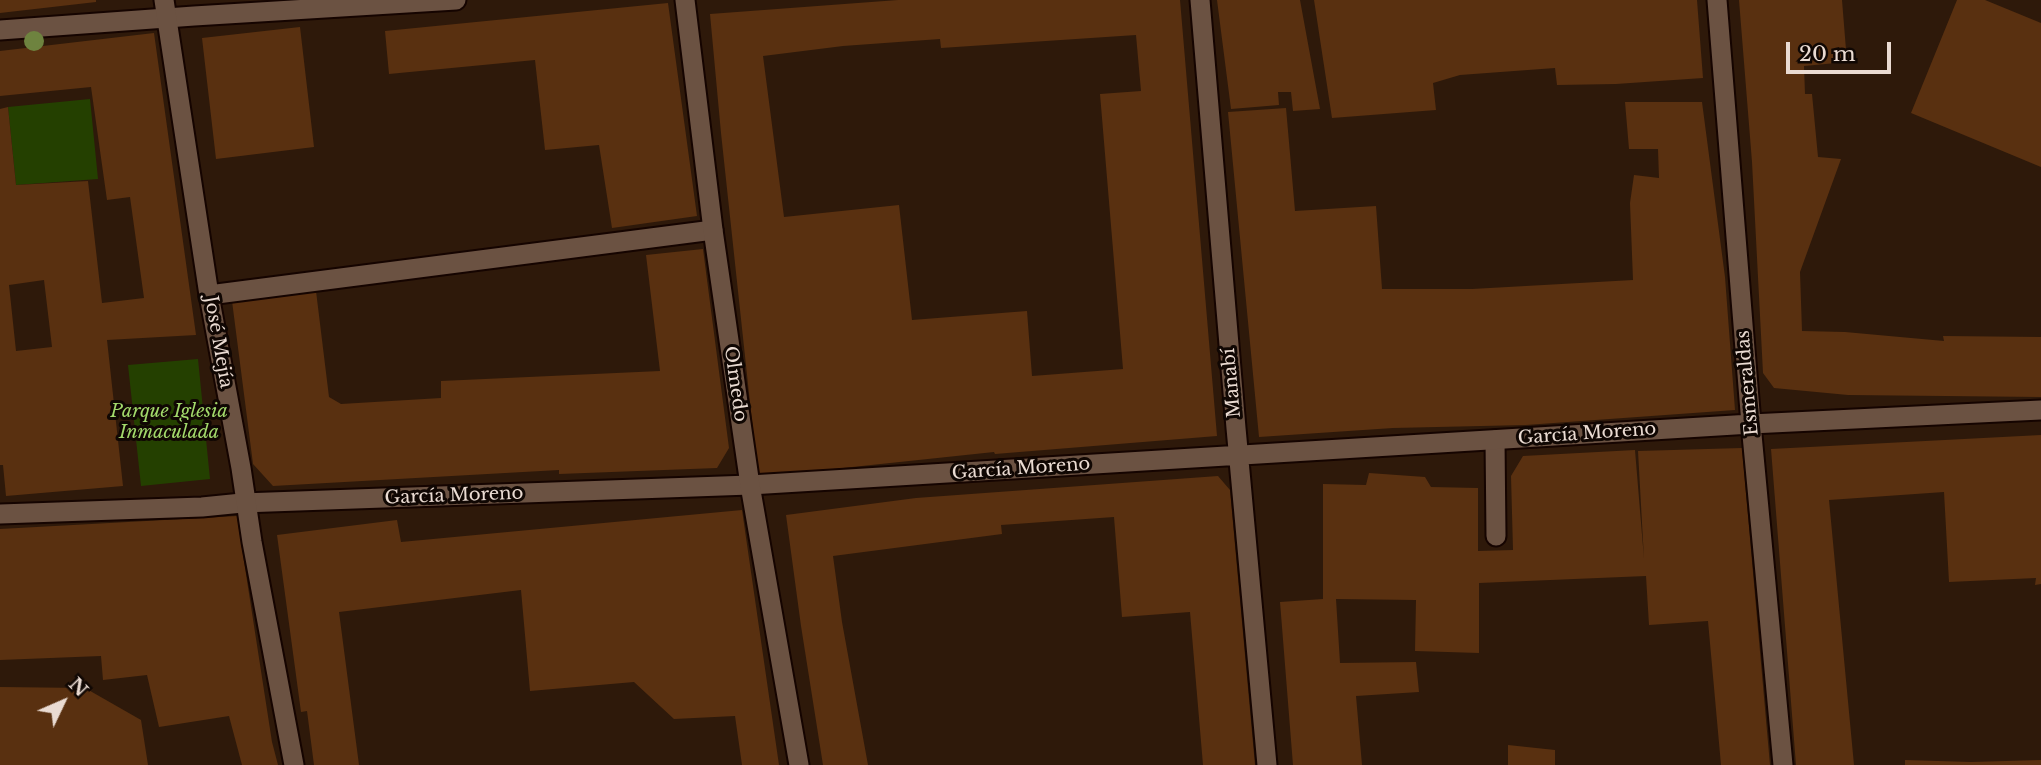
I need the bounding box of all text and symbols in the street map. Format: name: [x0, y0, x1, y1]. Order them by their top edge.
scale bar: [1789, 28, 1894, 72]
text: 20 m: [1799, 41, 1856, 67]
street label: José Mejía: [199, 294, 237, 390]
street label: Esmeraldas: [1733, 329, 1763, 437]
street label: Olmedo: [719, 345, 751, 423]
street label: Manabí: [1218, 347, 1246, 419]
park label: Parque Iglesia Inmaculada: [110, 401, 228, 444]
street label: García Moreno: [1517, 418, 1657, 450]
street label: García Moreno: [951, 453, 1091, 485]
street label: García Moreno: [384, 483, 524, 509]
north arrow: [28, 667, 98, 737]
text: N: [64, 673, 93, 701]

